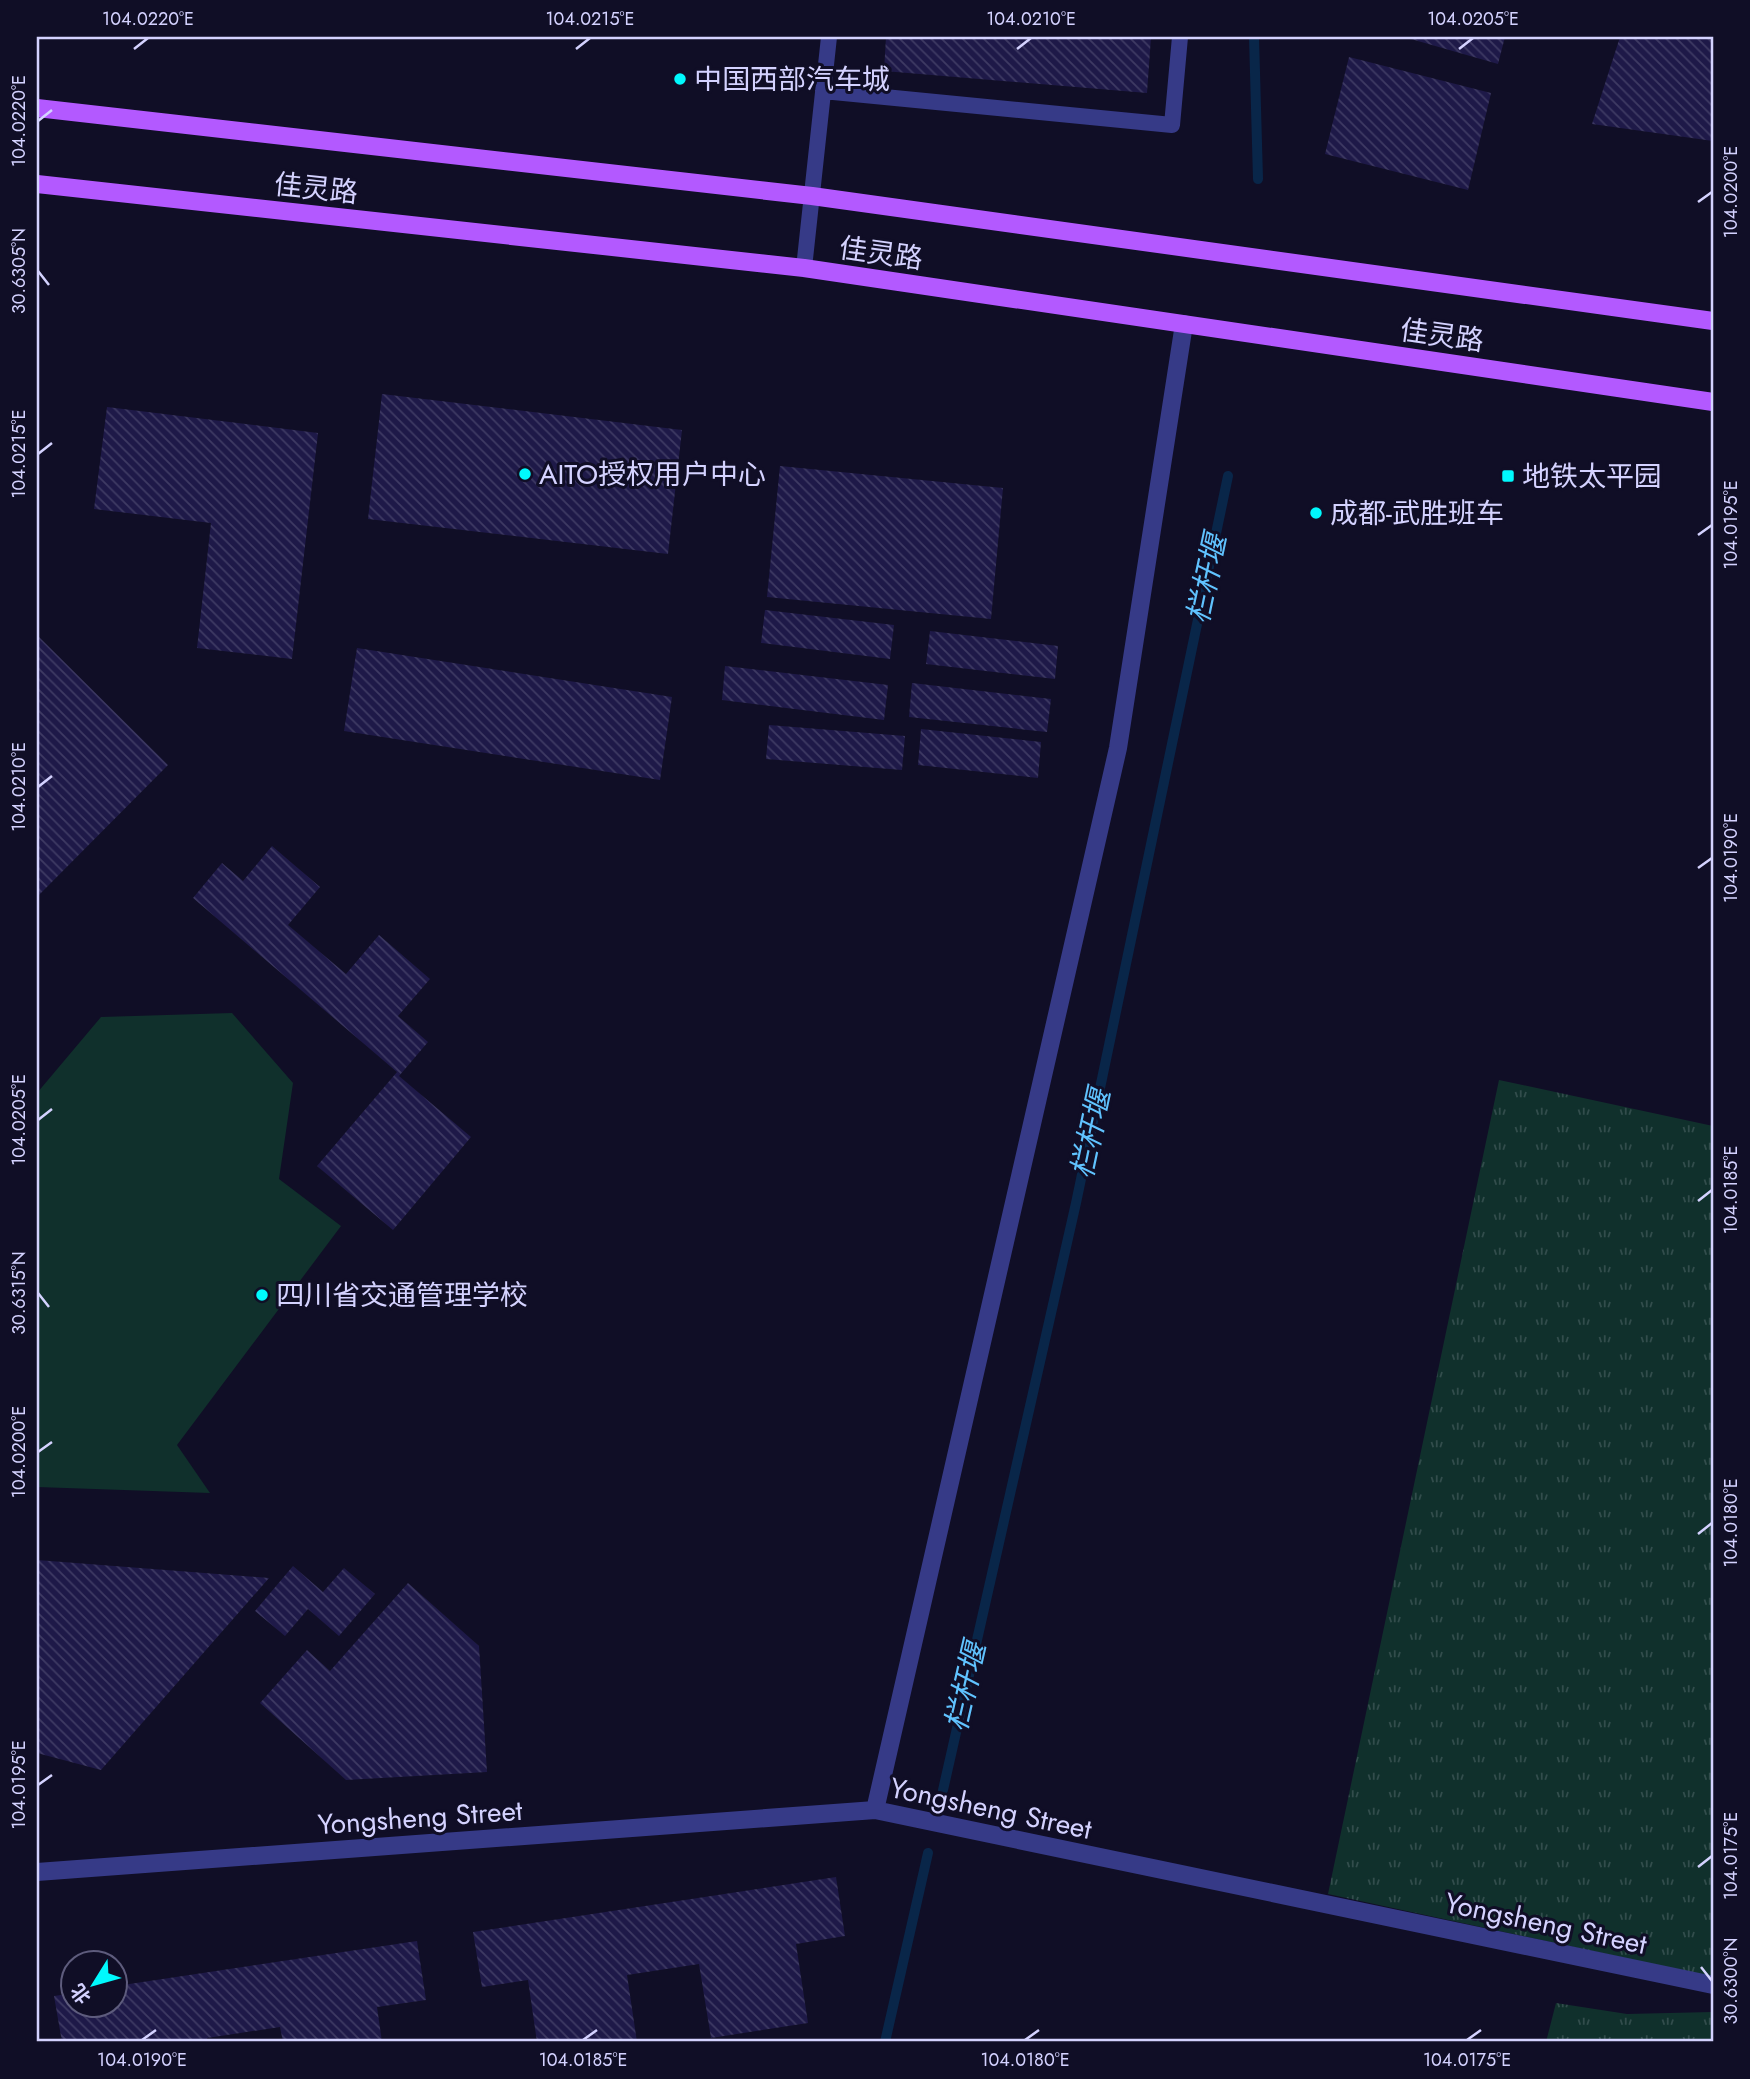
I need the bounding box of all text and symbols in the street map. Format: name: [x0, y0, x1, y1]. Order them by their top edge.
text: 104.0220°E: [102, 6, 194, 32]
text: 104.0215°E: [546, 6, 635, 32]
text: 104.0210°E: [986, 6, 1076, 32]
text: 104.0205°E: [1427, 6, 1519, 32]
place label: 中国西部汽车城: [694, 59, 890, 100]
marker: 中国西部汽车城: [672, 71, 688, 87]
text: 104.0220°E: [6, 75, 32, 167]
text: 104.0200°E: [1718, 146, 1744, 238]
street label: 佳灵路: [272, 164, 360, 213]
street label: 佳灵路: [836, 227, 925, 280]
text: 30.6305°N: [6, 228, 32, 314]
street label: 佳灵路: [1397, 309, 1486, 362]
text: 104.0215°E: [6, 410, 32, 499]
place label: AITO授权用户中心: [539, 454, 766, 495]
place label: 地铁太平园: [1522, 456, 1662, 497]
marker: AITO授权用户中心: [517, 466, 533, 482]
marker: 地铁太平园: [1500, 468, 1516, 484]
text: 104.0195°E: [1718, 480, 1744, 570]
place label: 成都-武胜班车: [1330, 493, 1504, 534]
marker: 成都-武胜班车: [1308, 505, 1324, 521]
water label: 栏杆堰: [1176, 526, 1238, 627]
text: 104.0210°E: [6, 742, 32, 832]
text: 104.0190°E: [1718, 813, 1744, 903]
text: 104.0205°E: [6, 1074, 32, 1166]
water label: 栏杆堰: [1060, 1081, 1122, 1182]
text: 104.0185°E: [1718, 1146, 1744, 1234]
text: 30.6315°N: [6, 1251, 32, 1335]
place label: 四川省交通管理学校: [276, 1275, 528, 1316]
marker: 四川省交通管理学校: [254, 1287, 270, 1303]
text: 104.0200°E: [6, 1406, 32, 1498]
text: 104.0180°E: [1718, 1478, 1744, 1568]
water label: 栏杆堰: [934, 1633, 998, 1736]
text: 104.0195°E: [6, 1740, 32, 1830]
street label: Yongsheng Street: [886, 1767, 1096, 1850]
street label: Yongsheng Street: [316, 1790, 524, 1845]
text: 104.0175°E: [1718, 1812, 1744, 1900]
street label: Yongsheng Street: [1441, 1882, 1651, 1965]
text: 30.6300°N: [1718, 1938, 1744, 2024]
north arrow: [60, 1950, 130, 2020]
text: 北: [64, 1978, 97, 2010]
text: 104.0190°E: [97, 2047, 187, 2073]
text: 104.0185°E: [539, 2047, 627, 2073]
text: 104.0180°E: [980, 2047, 1070, 2073]
text: 104.0175°E: [1423, 2047, 1511, 2073]

